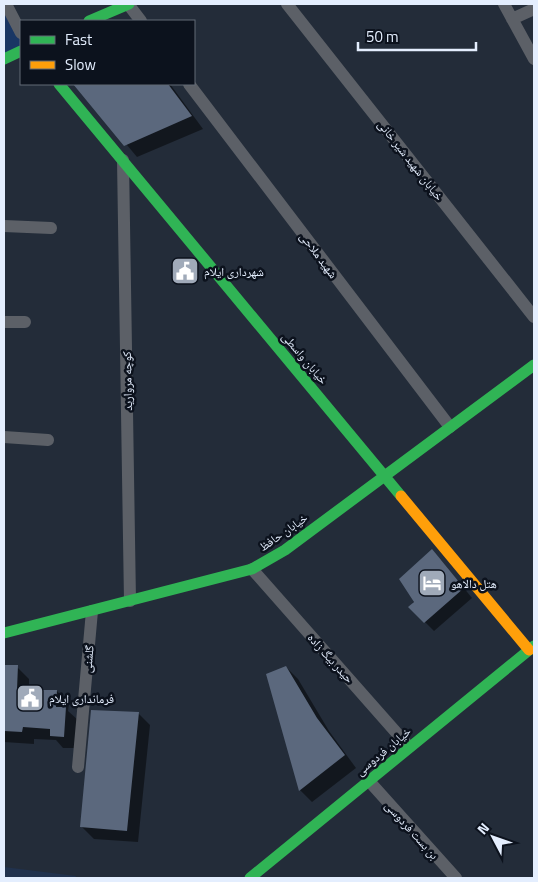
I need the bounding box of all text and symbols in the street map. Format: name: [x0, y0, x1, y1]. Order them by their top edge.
legend: [20, 20, 195, 85]
scale bar: [358, 20, 476, 52]
text: 50 m: [366, 25, 399, 48]
text: Fast: [65, 28, 93, 51]
text: Slow: [65, 53, 96, 76]
street label: خیابان شهید شیر خانی: [373, 116, 449, 205]
street label: شهید ملاحی: [295, 228, 343, 282]
public building icon: شهرداری ایلام: [170, 256, 200, 286]
place label: شهرداری ایلام: [204, 262, 264, 281]
street label: خیابان واسطی: [277, 328, 333, 389]
street label: کوچه مروارید: [117, 351, 137, 411]
street label: خیابان حافظ: [255, 508, 312, 556]
hotel icon: هتل دالاهو: [417, 568, 447, 598]
place label: هتل دالاهو: [451, 574, 497, 593]
street label: حیدر بیگ زاده: [303, 629, 359, 688]
street label: گلشنی: [77, 644, 99, 674]
public building icon: فرمانداری ایلام: [15, 683, 45, 713]
place label: فرمانداری ایلام: [49, 689, 114, 708]
street label: خیابان فردوسی: [351, 722, 415, 780]
street label: بن بست فردوسی: [380, 796, 444, 864]
north arrow: [468, 812, 518, 862]
text: N: [472, 818, 494, 839]

